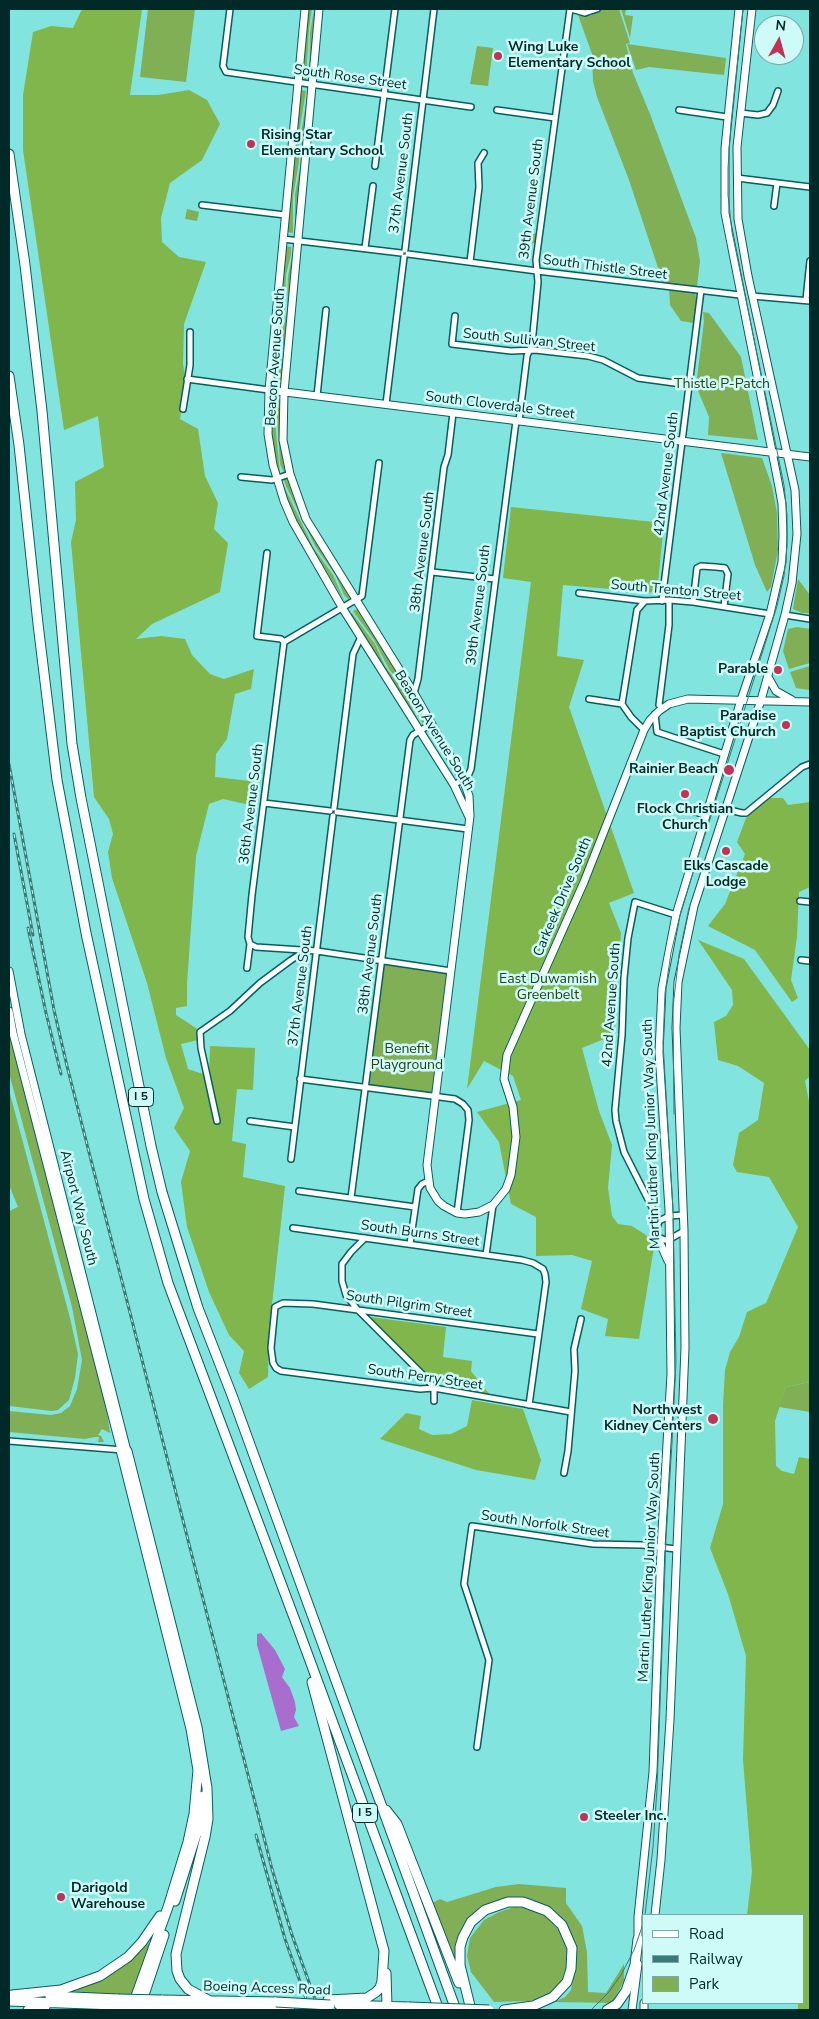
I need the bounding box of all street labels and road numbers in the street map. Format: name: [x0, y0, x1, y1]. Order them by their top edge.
street label: South Rose Street: [293, 62, 407, 94]
street label: 37th Avenue South: [386, 112, 418, 234]
street label: 39th Avenue South: [516, 138, 548, 260]
street label: South Thistle Street: [542, 252, 668, 284]
street label: Beacon Avenue South: [263, 287, 289, 427]
street label: South Sullivan Street: [462, 326, 596, 356]
street label: South Cloverdale Street: [424, 389, 576, 423]
street label: 42nd Avenue South: [651, 411, 683, 537]
street label: 38th Avenue South: [407, 491, 439, 613]
street label: 39th Avenue South: [463, 544, 495, 666]
street label: South Trenton Street: [610, 577, 742, 605]
street label: Beacon Avenue South: [390, 668, 478, 794]
street label: 36th Avenue South: [236, 743, 268, 865]
street label: Carkeek Drive South: [530, 835, 596, 959]
street label: 38th Avenue South: [355, 893, 387, 1015]
street label: 37th Avenue South: [285, 925, 317, 1047]
street label: 42nd Avenue South: [599, 942, 625, 1068]
street label: Martin Luther King Junior Way South: [640, 1019, 664, 1249]
road number: I 5: [128, 1088, 154, 1106]
street label: Airport Way South: [56, 1149, 100, 1267]
street label: South Burns Street: [360, 1217, 480, 1251]
street label: South Pilgrim Street: [345, 1288, 473, 1322]
street label: South Perry Street: [366, 1362, 484, 1394]
street label: Martin Luther King Junior Way South: [636, 1452, 664, 1682]
street label: South Norfolk Street: [480, 1508, 610, 1542]
road number: I 5: [352, 1804, 378, 1822]
street label: Boeing Access Road: [203, 1978, 331, 2000]

